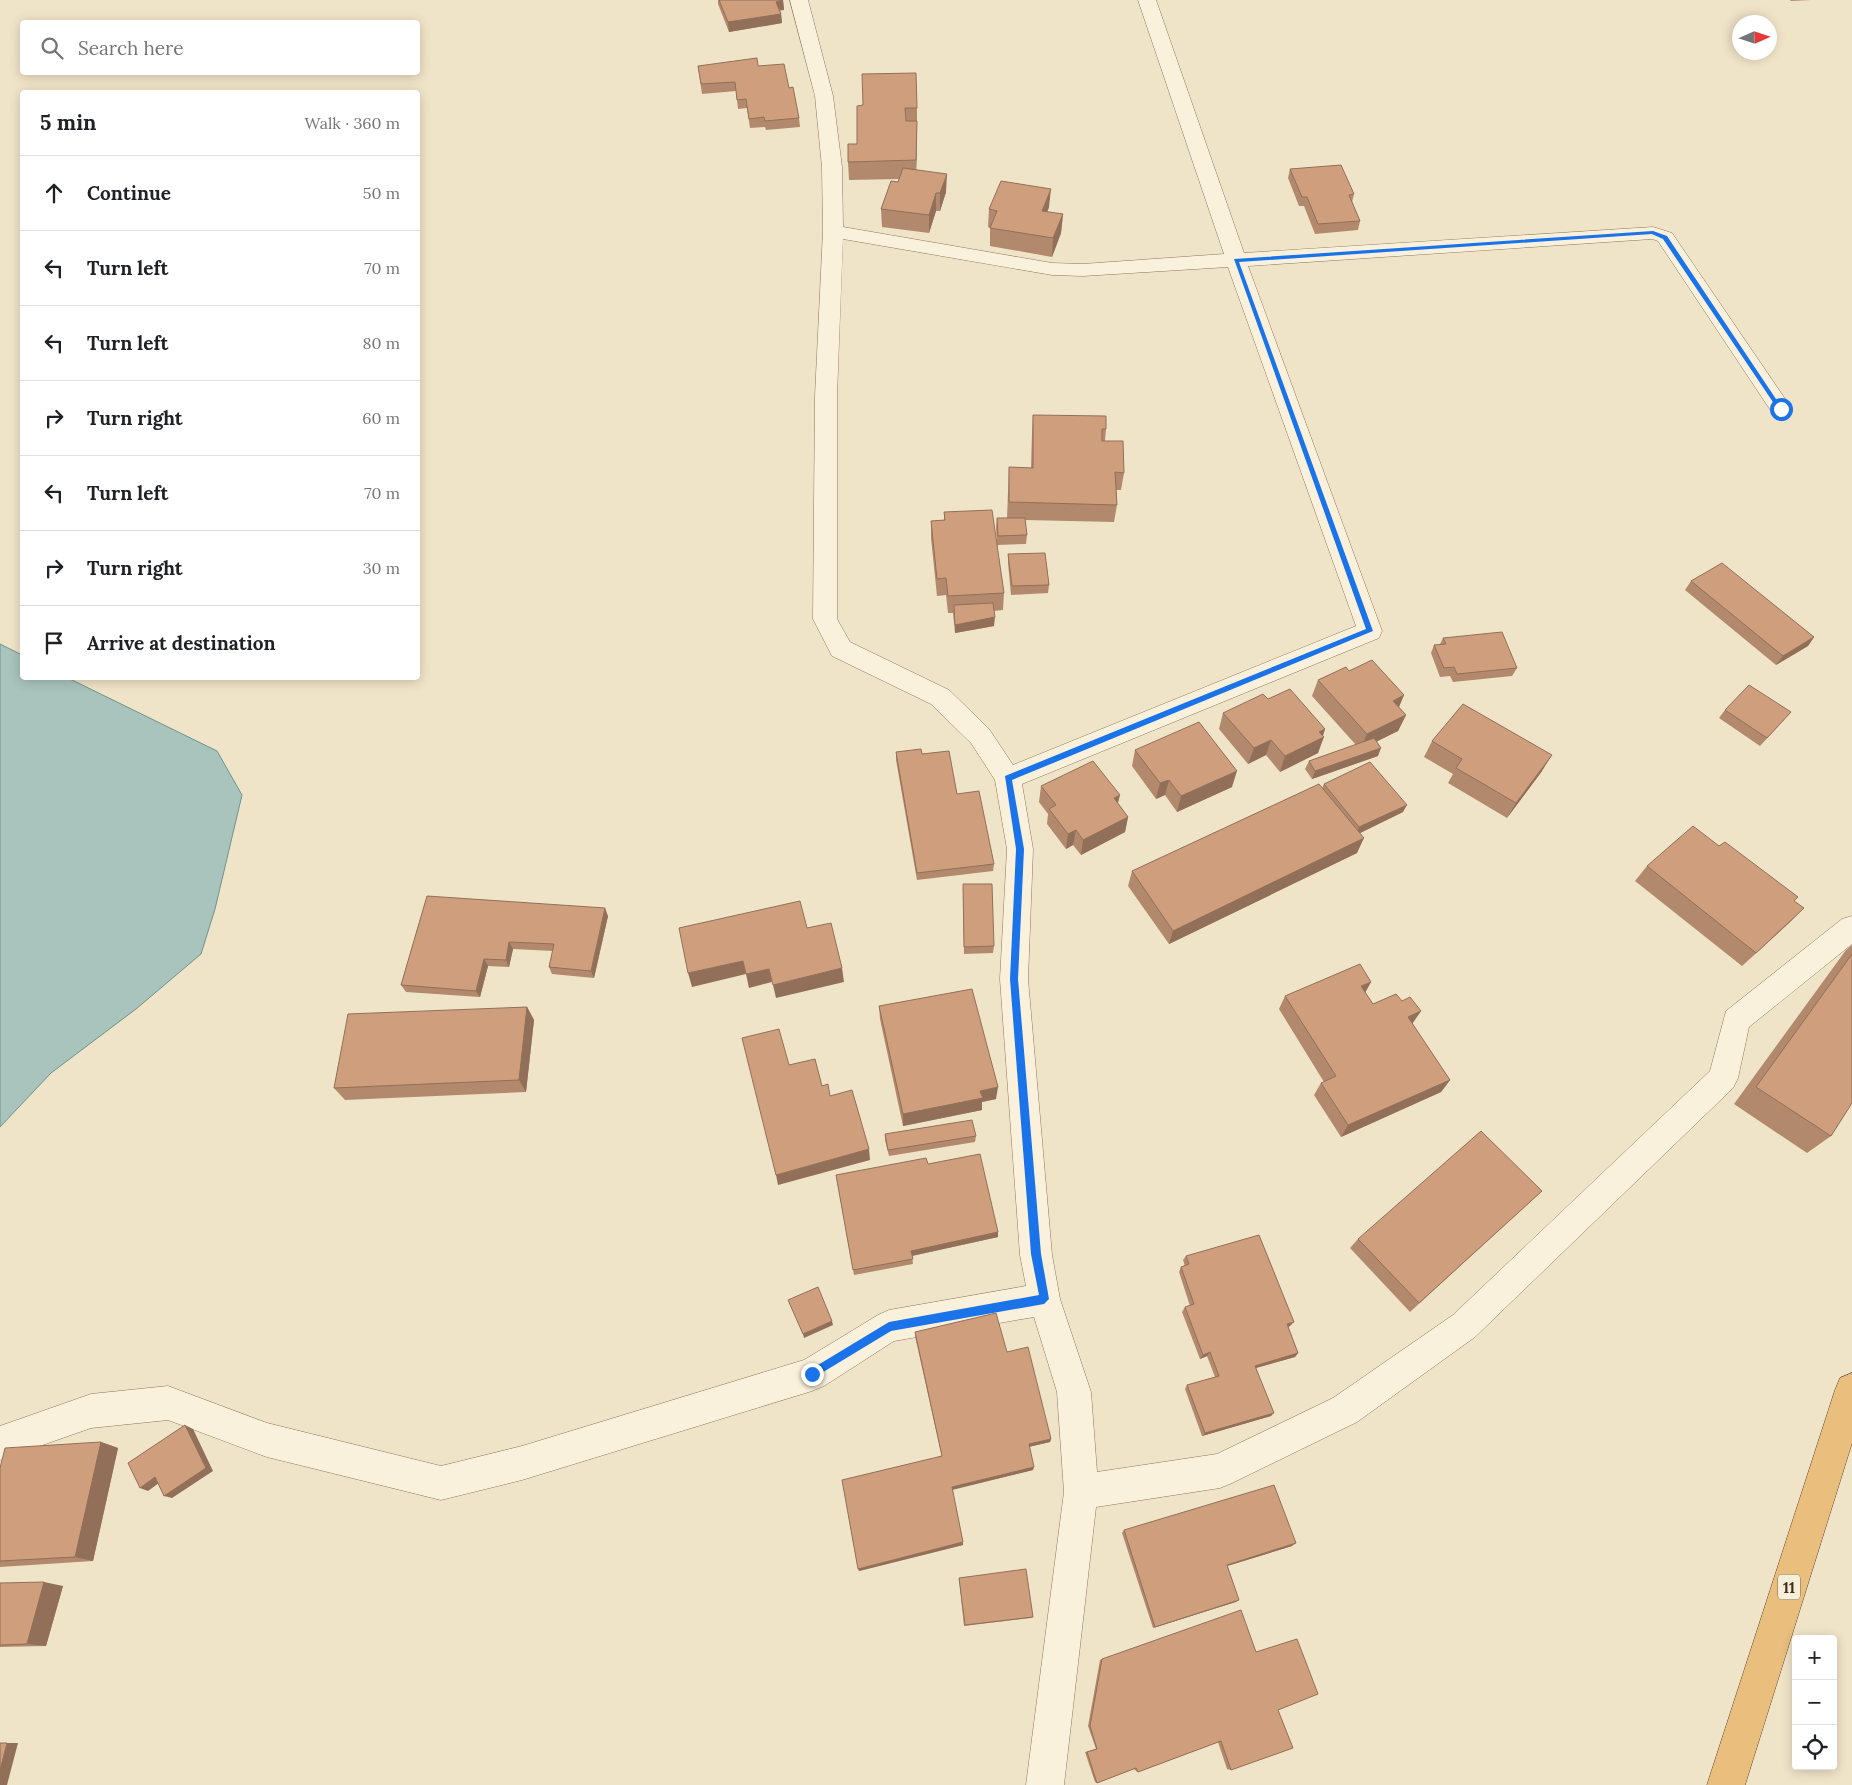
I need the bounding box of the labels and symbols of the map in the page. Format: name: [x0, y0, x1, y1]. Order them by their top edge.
north arrow: [1732, 15, 1777, 60]
route start: [1770, 398, 1793, 421]
route end: [801, 1363, 824, 1386]
road number: 11: [1778, 1574, 1800, 1600]

